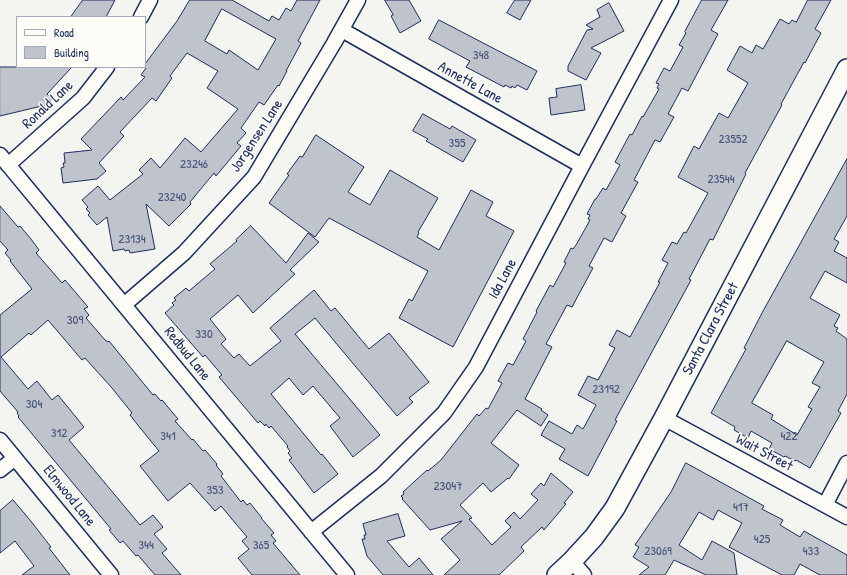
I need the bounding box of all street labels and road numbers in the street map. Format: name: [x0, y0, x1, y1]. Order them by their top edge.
street label: Annette Lane: [435, 58, 505, 108]
street label: Ronald Lane: [19, 77, 77, 133]
street label: Jorgensen Lane: [227, 96, 287, 176]
street label: Ida Lane: [485, 256, 521, 302]
street label: Santa Clara Street: [679, 280, 743, 378]
street label: Redbud Lane: [160, 323, 214, 385]
street label: Wait Street: [732, 430, 796, 476]
street label: Elmwood Lane: [39, 462, 99, 530]

